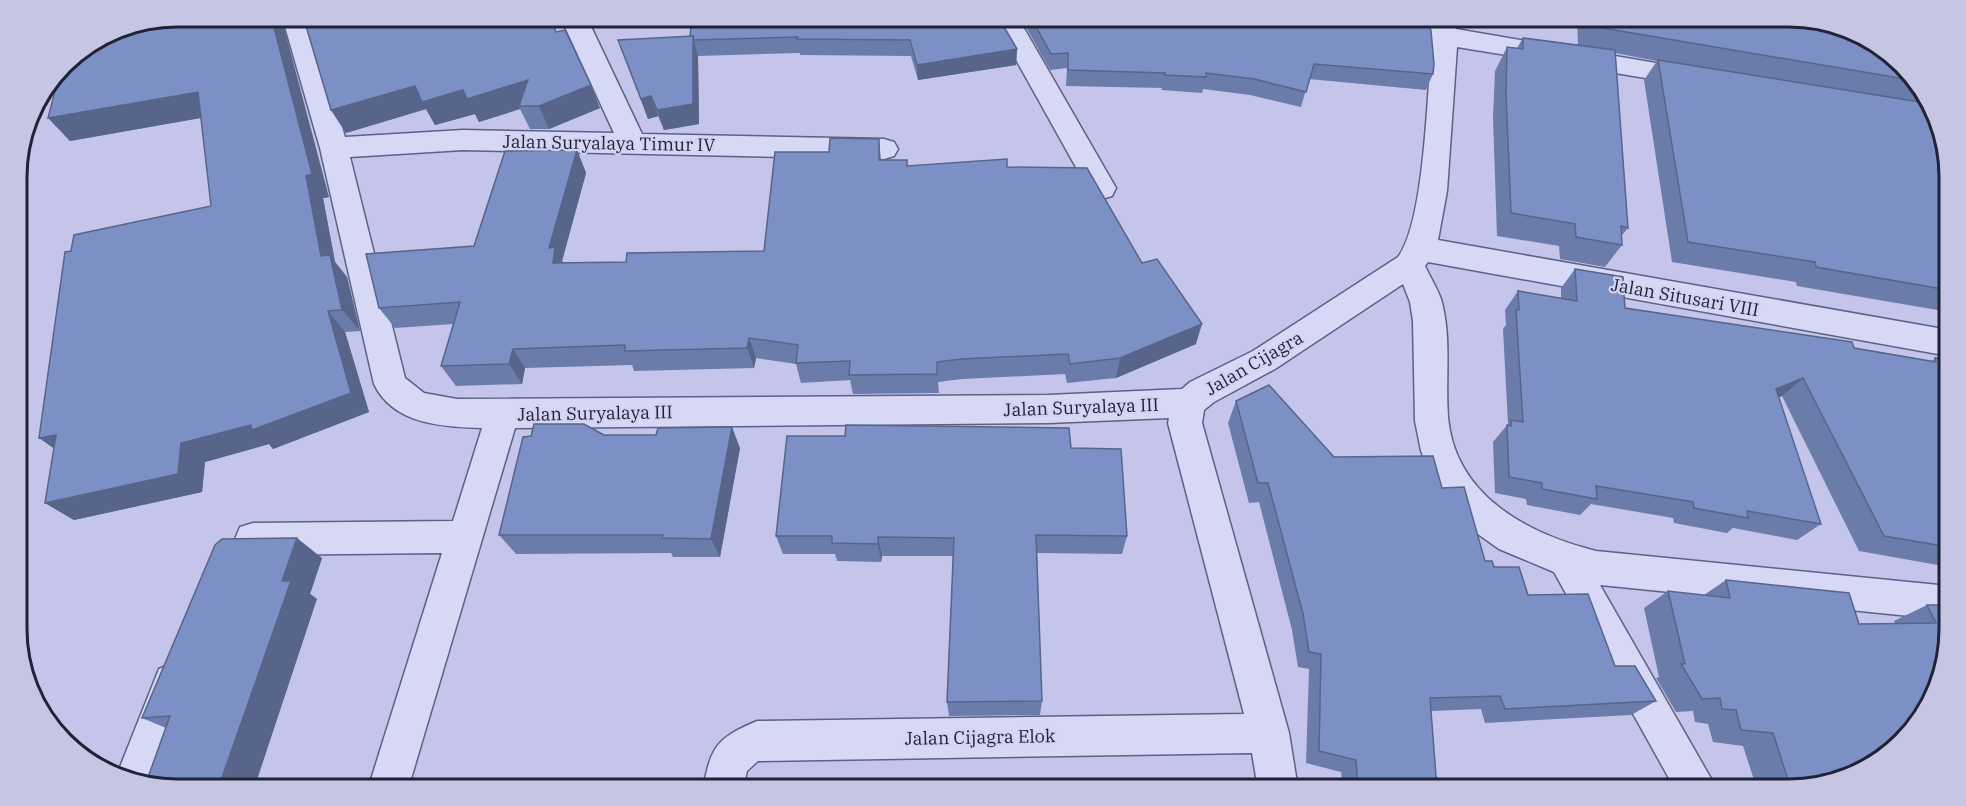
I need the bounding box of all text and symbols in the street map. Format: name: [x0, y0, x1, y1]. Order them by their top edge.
street label: Jalan Suryalaya Timur IV: [502, 130, 716, 156]
street label: Jalan Situsari VIII: [1609, 273, 1761, 321]
street label: Jalan Cijagra: [1201, 326, 1307, 400]
street label: Jalan Suryalaya III: [1003, 393, 1159, 421]
street label: Jalan Suryalaya III: [517, 400, 673, 426]
street label: Jalan Cijagra Elok: [904, 724, 1056, 750]

